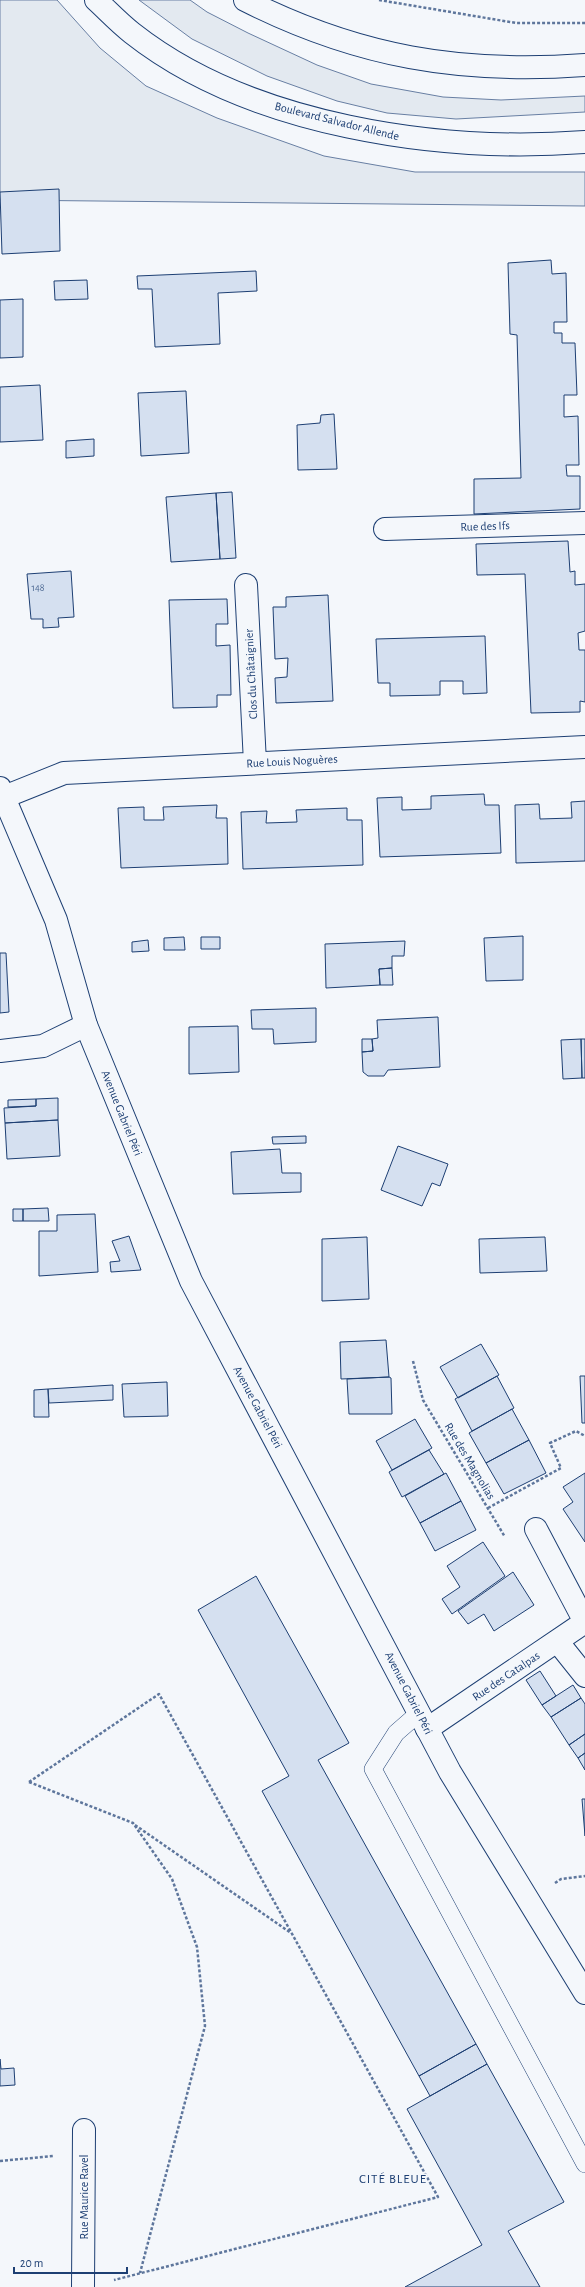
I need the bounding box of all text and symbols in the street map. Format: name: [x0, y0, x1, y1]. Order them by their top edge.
street label: Boulevard Salvador Allende: [274, 100, 400, 142]
street label: Rue des Ifs: [460, 519, 510, 533]
house number: 148: [32, 583, 45, 593]
street label: Clos du Châtaignier: [243, 628, 259, 719]
street label: Rue Louis Noguères: [246, 753, 338, 769]
street label: Avenue Gabriel Péri: [99, 1069, 145, 1157]
street label: Avenue Gabriel Péri: [231, 1364, 285, 1450]
street label: Rue des Magnolias: [442, 1421, 498, 1501]
street label: Rue des Catalpas: [470, 1649, 542, 1703]
street label: Avenue Gabriel Péri: [383, 1650, 435, 1736]
street label: Rue Maurice Ravel: [78, 2154, 90, 2240]
district label: CITÉ BLEUE: [359, 2172, 427, 2186]
scale bar: [14, 2249, 127, 2275]
text: 20 m: [20, 2257, 43, 2269]

